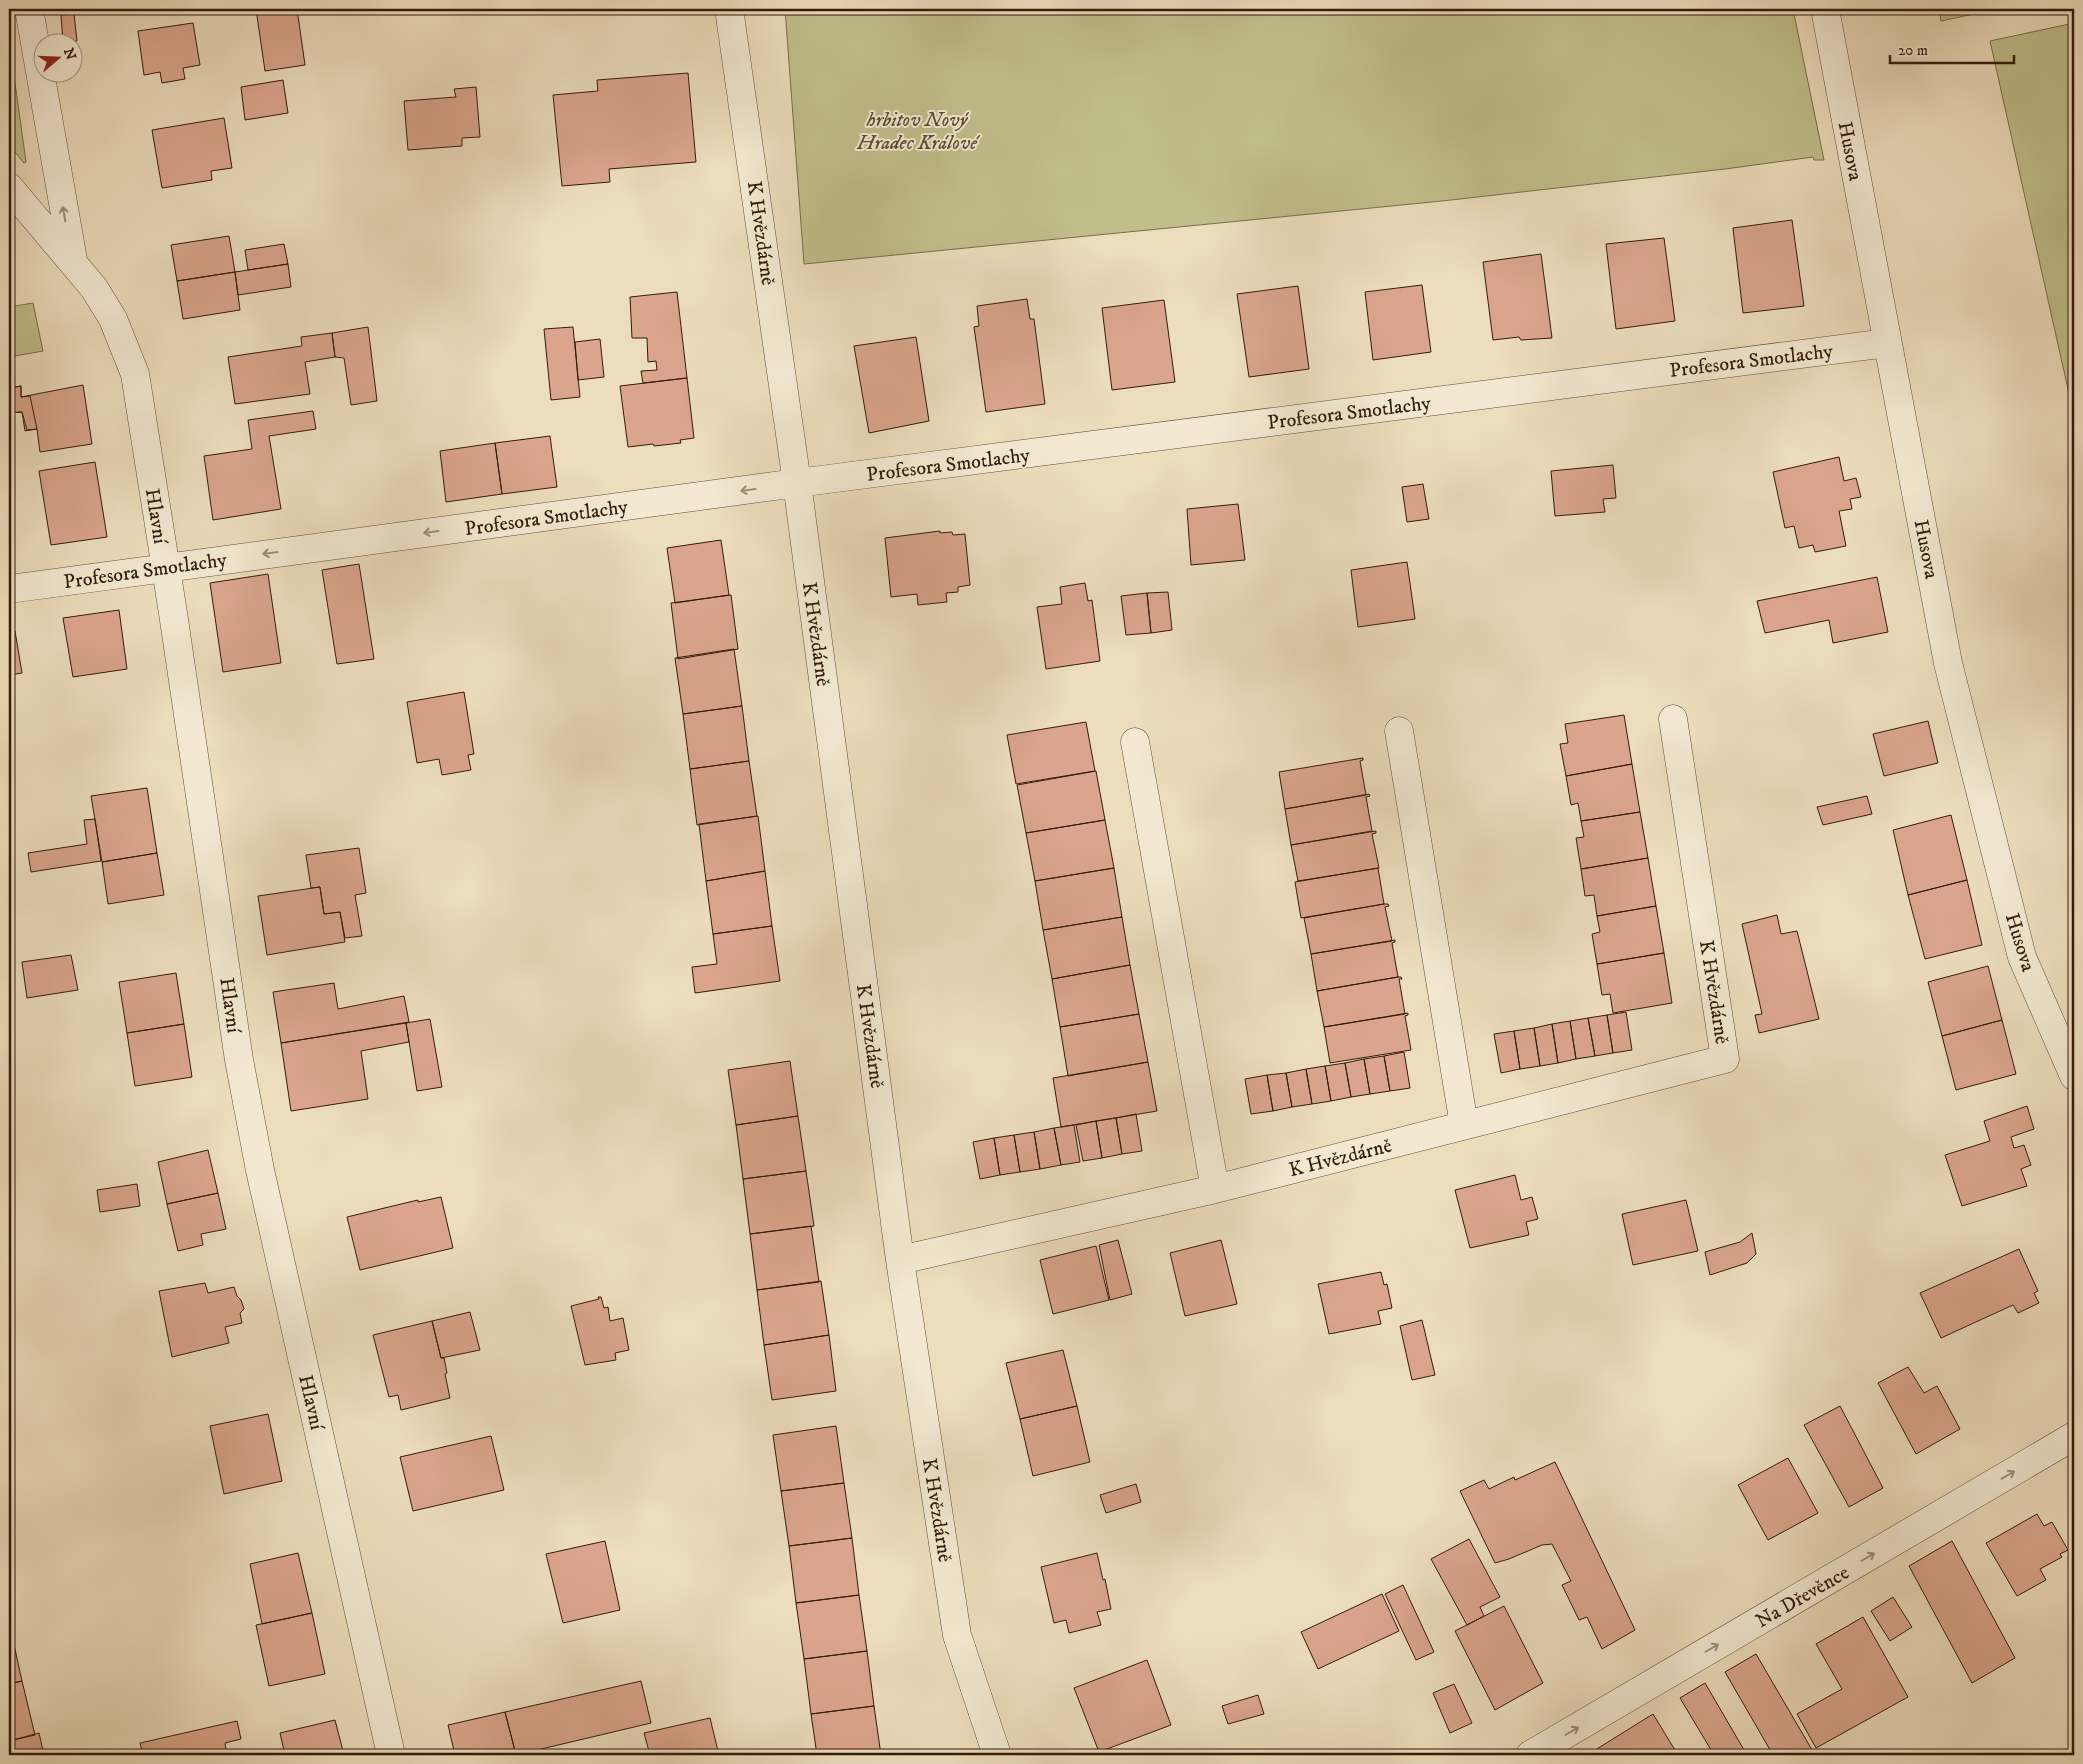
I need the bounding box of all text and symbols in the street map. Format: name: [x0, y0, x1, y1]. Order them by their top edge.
north arrow: [32, 32, 82, 82]
scale bar: [1890, 32, 2014, 64]
text: 20 m: [1898, 41, 1928, 60]
text: N: [59, 46, 80, 63]
park label: hrbitov Nový Hradec Králové: [856, 108, 980, 156]
street label: Husova: [1832, 120, 1868, 184]
street label: K Hvězdárně: [741, 179, 780, 287]
one-way arrow: [59, 206, 69, 222]
street label: Profesora Smotlachy: [1668, 339, 1835, 384]
street label: Profesora Smotlachy: [1266, 391, 1433, 436]
street label: Profesora Smotlachy: [865, 443, 1032, 488]
one-way arrow: [741, 485, 757, 495]
street label: Hlavní: [139, 487, 172, 546]
street label: Profesora Smotlachy: [463, 495, 630, 542]
street label: Husova: [1908, 518, 1944, 582]
one-way arrow: [424, 527, 440, 537]
street label: Profesora Smotlachy: [62, 548, 229, 595]
one-way arrow: [263, 548, 279, 558]
street label: K Hvězdárně: [796, 580, 835, 688]
street label: Husova: [1999, 910, 2040, 975]
street label: K Hvězdárně: [1693, 938, 1734, 1046]
street label: Hlavní: [213, 976, 246, 1035]
street label: K Hvězdárně: [850, 982, 889, 1090]
street label: K Hvězdárně: [1286, 1134, 1394, 1183]
street label: Hlavní: [292, 1372, 329, 1433]
street label: K Hvězdárně: [916, 1456, 957, 1564]
one-way arrow: [2000, 1470, 2015, 1480]
one-way arrow: [1860, 1552, 1874, 1562]
street label: Na Dřevěnce: [1752, 1561, 1854, 1634]
one-way arrow: [1705, 1643, 1719, 1653]
one-way arrow: [1565, 1725, 1579, 1735]

